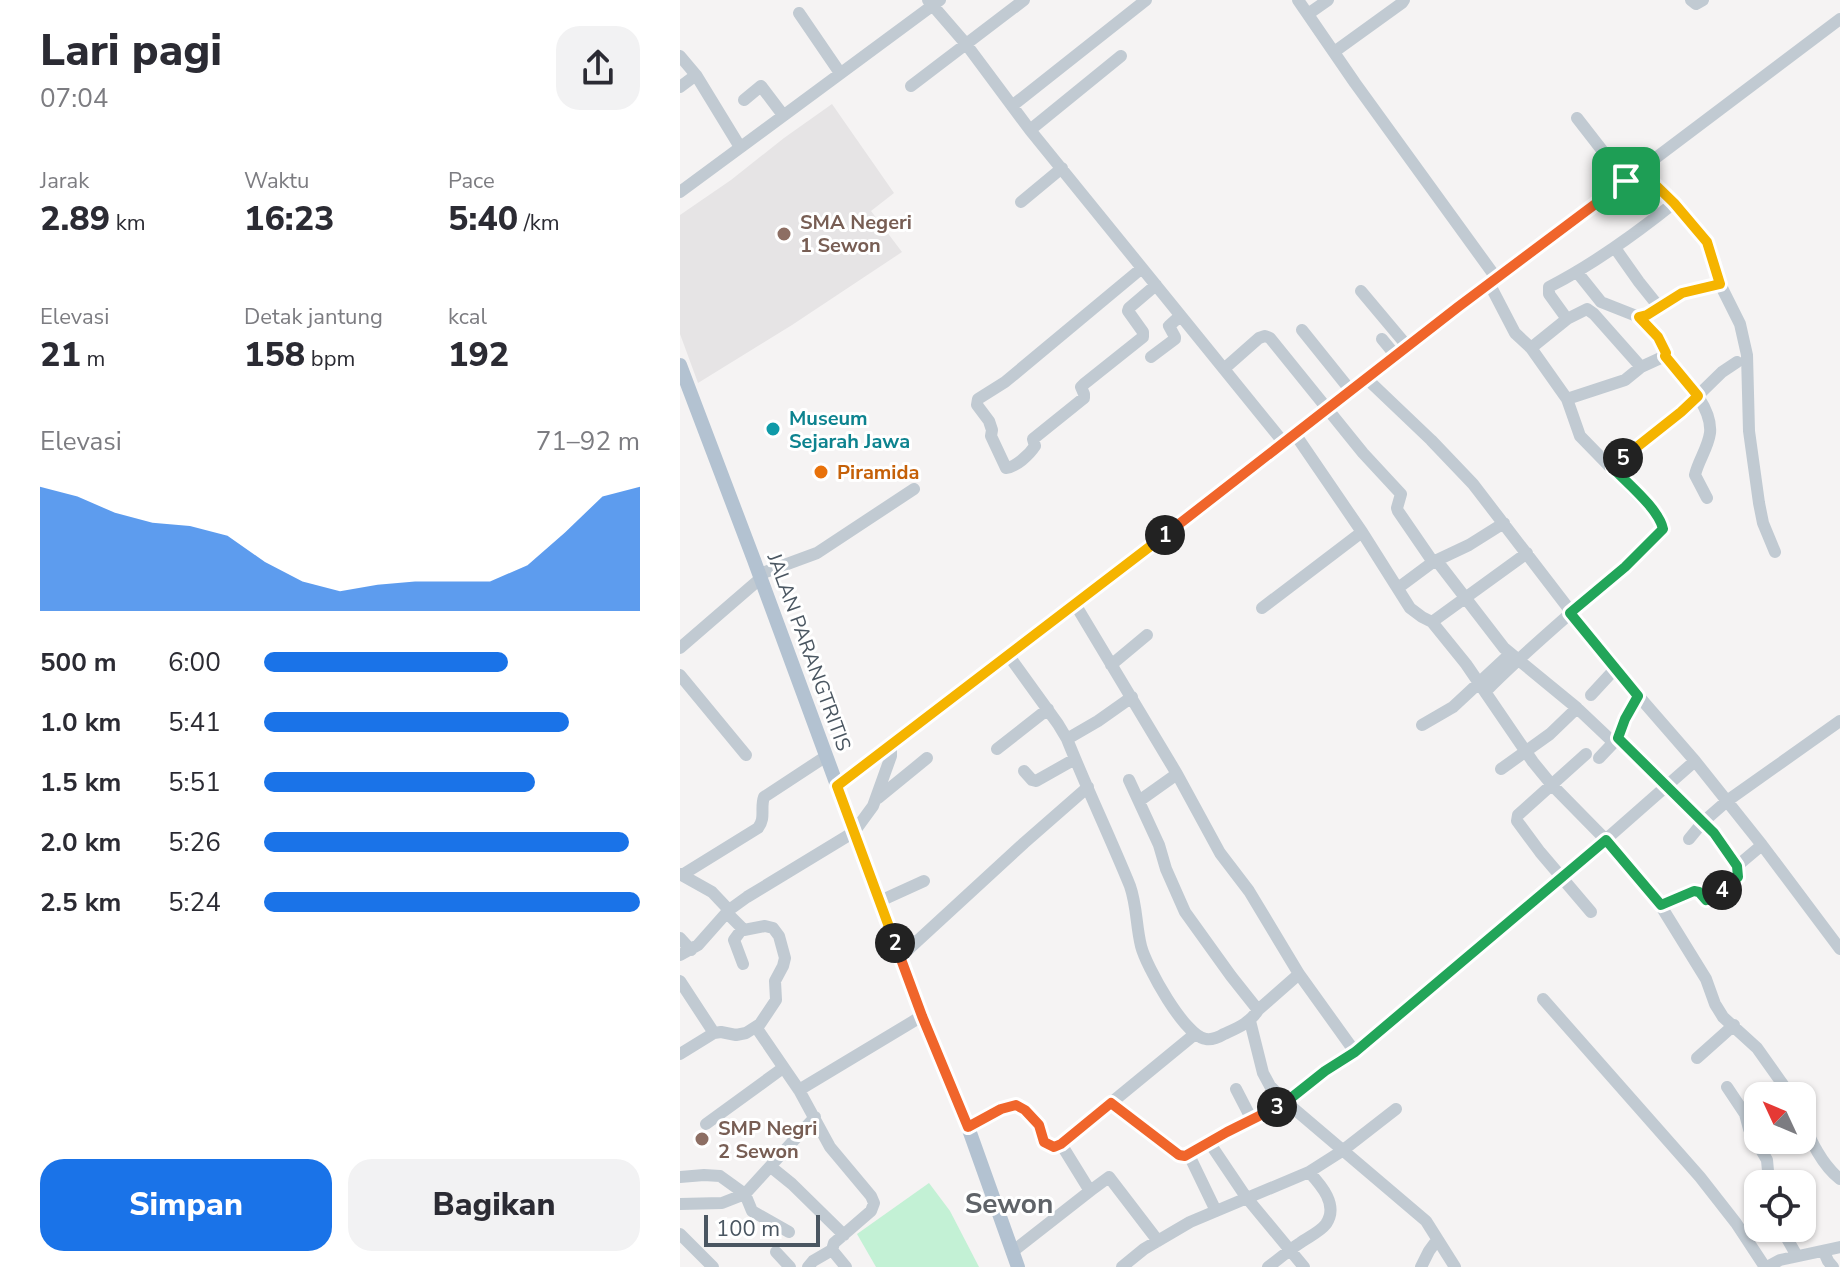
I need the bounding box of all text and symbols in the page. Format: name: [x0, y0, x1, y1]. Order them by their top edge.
text: Lari pagi: [40, 21, 222, 81]
button: share: [556, 26, 640, 110]
text: 07:04: [40, 81, 108, 116]
pin: [1592, 147, 1660, 215]
icon: arrive: [1604, 159, 1648, 203]
text: Jarak: [40, 166, 89, 196]
text: Waktu: [244, 166, 309, 196]
text: Pace: [448, 166, 495, 196]
text: 2.89: [40, 196, 110, 242]
text: 16:23: [244, 196, 334, 242]
text: 5:40: [448, 196, 518, 242]
text: km: [110, 208, 146, 238]
text: /km: [518, 208, 560, 238]
place label: SMA Negeri 1 Sewon: [800, 209, 912, 259]
marker: SMA Negeri 1 Sewon: [775, 225, 793, 243]
text: Elevasi: [40, 302, 109, 332]
text: Detak jantung: [244, 302, 383, 332]
text: kcal: [448, 302, 487, 332]
text: 21: [40, 332, 81, 378]
text: 158: [244, 332, 305, 378]
text: 192: [448, 332, 509, 378]
text: m: [81, 344, 105, 374]
text: bpm: [305, 344, 355, 374]
place label: Museum Sejarah Jawa: [789, 405, 910, 455]
marker: Museum Sejarah Jawa: [764, 420, 782, 438]
text: Elevasi: [40, 424, 122, 459]
text: 71–92 m: [536, 424, 640, 459]
pin: 5: [1603, 438, 1643, 478]
text: 5: [1616, 443, 1630, 473]
place label: Piramida: [837, 459, 919, 486]
marker: Piramida: [812, 463, 830, 481]
pin: 1: [1145, 515, 1185, 555]
text: 1: [1158, 520, 1172, 550]
street label: JALAN PARANGTRITIS: [760, 548, 857, 755]
text: 500 m: [40, 645, 117, 680]
text: 6:00: [168, 645, 221, 680]
text: 1.0 km: [40, 705, 121, 740]
text: 5:41: [168, 705, 221, 740]
text: 1.5 km: [40, 765, 121, 800]
text: 5:51: [168, 765, 221, 800]
text: 2.0 km: [40, 825, 121, 860]
text: 5:26: [168, 825, 221, 860]
pin: 4: [1702, 870, 1742, 910]
text: 4: [1715, 875, 1729, 905]
text: 2.5 km: [40, 885, 121, 920]
text: 5:24: [168, 885, 221, 920]
pin: 2: [875, 923, 915, 963]
text: 2: [888, 928, 902, 958]
north arrow: [1744, 1082, 1816, 1154]
map controls: [1744, 1082, 1816, 1242]
pin: 3: [1257, 1087, 1297, 1127]
text: 3: [1270, 1092, 1284, 1122]
place label: SMP Negri 2 Sewon: [718, 1115, 817, 1165]
marker: SMP Negri 2 Sewon: [693, 1130, 711, 1148]
button: Simpan: [40, 1159, 332, 1251]
button: Bagikan: [348, 1159, 640, 1251]
button: locate: [1744, 1170, 1816, 1242]
district label: Sewon: [965, 1185, 1053, 1223]
scale bar: [704, 1211, 820, 1247]
text: 100 m: [716, 1214, 780, 1244]

